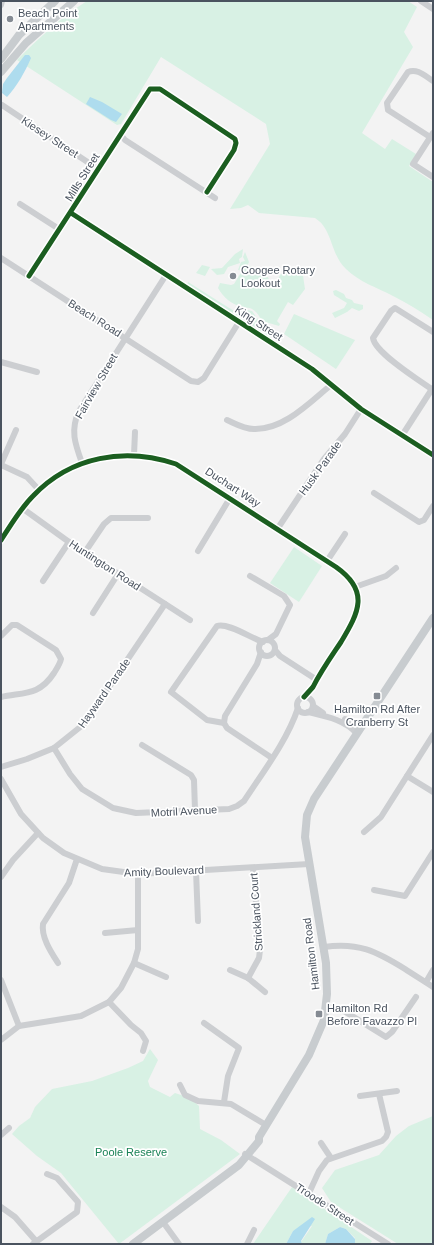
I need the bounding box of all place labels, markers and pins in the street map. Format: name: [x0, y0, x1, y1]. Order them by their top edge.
place label: Beach Point Apartments: [18, 7, 77, 32]
marker: Beach Point Apartments: [5, 14, 15, 24]
place label: Coogee Rotary Lookout: [241, 264, 315, 289]
marker: Coogee Rotary Lookout: [228, 271, 238, 281]
marker: Hamilton Rd After Cranberry St: [372, 691, 382, 701]
place label: Hamilton Rd After Cranberry St: [334, 703, 420, 728]
place label: Hamilton Rd Before Favazzo Pl: [327, 1002, 417, 1027]
marker: Hamilton Rd Before Favazzo Pl: [314, 1009, 324, 1019]

